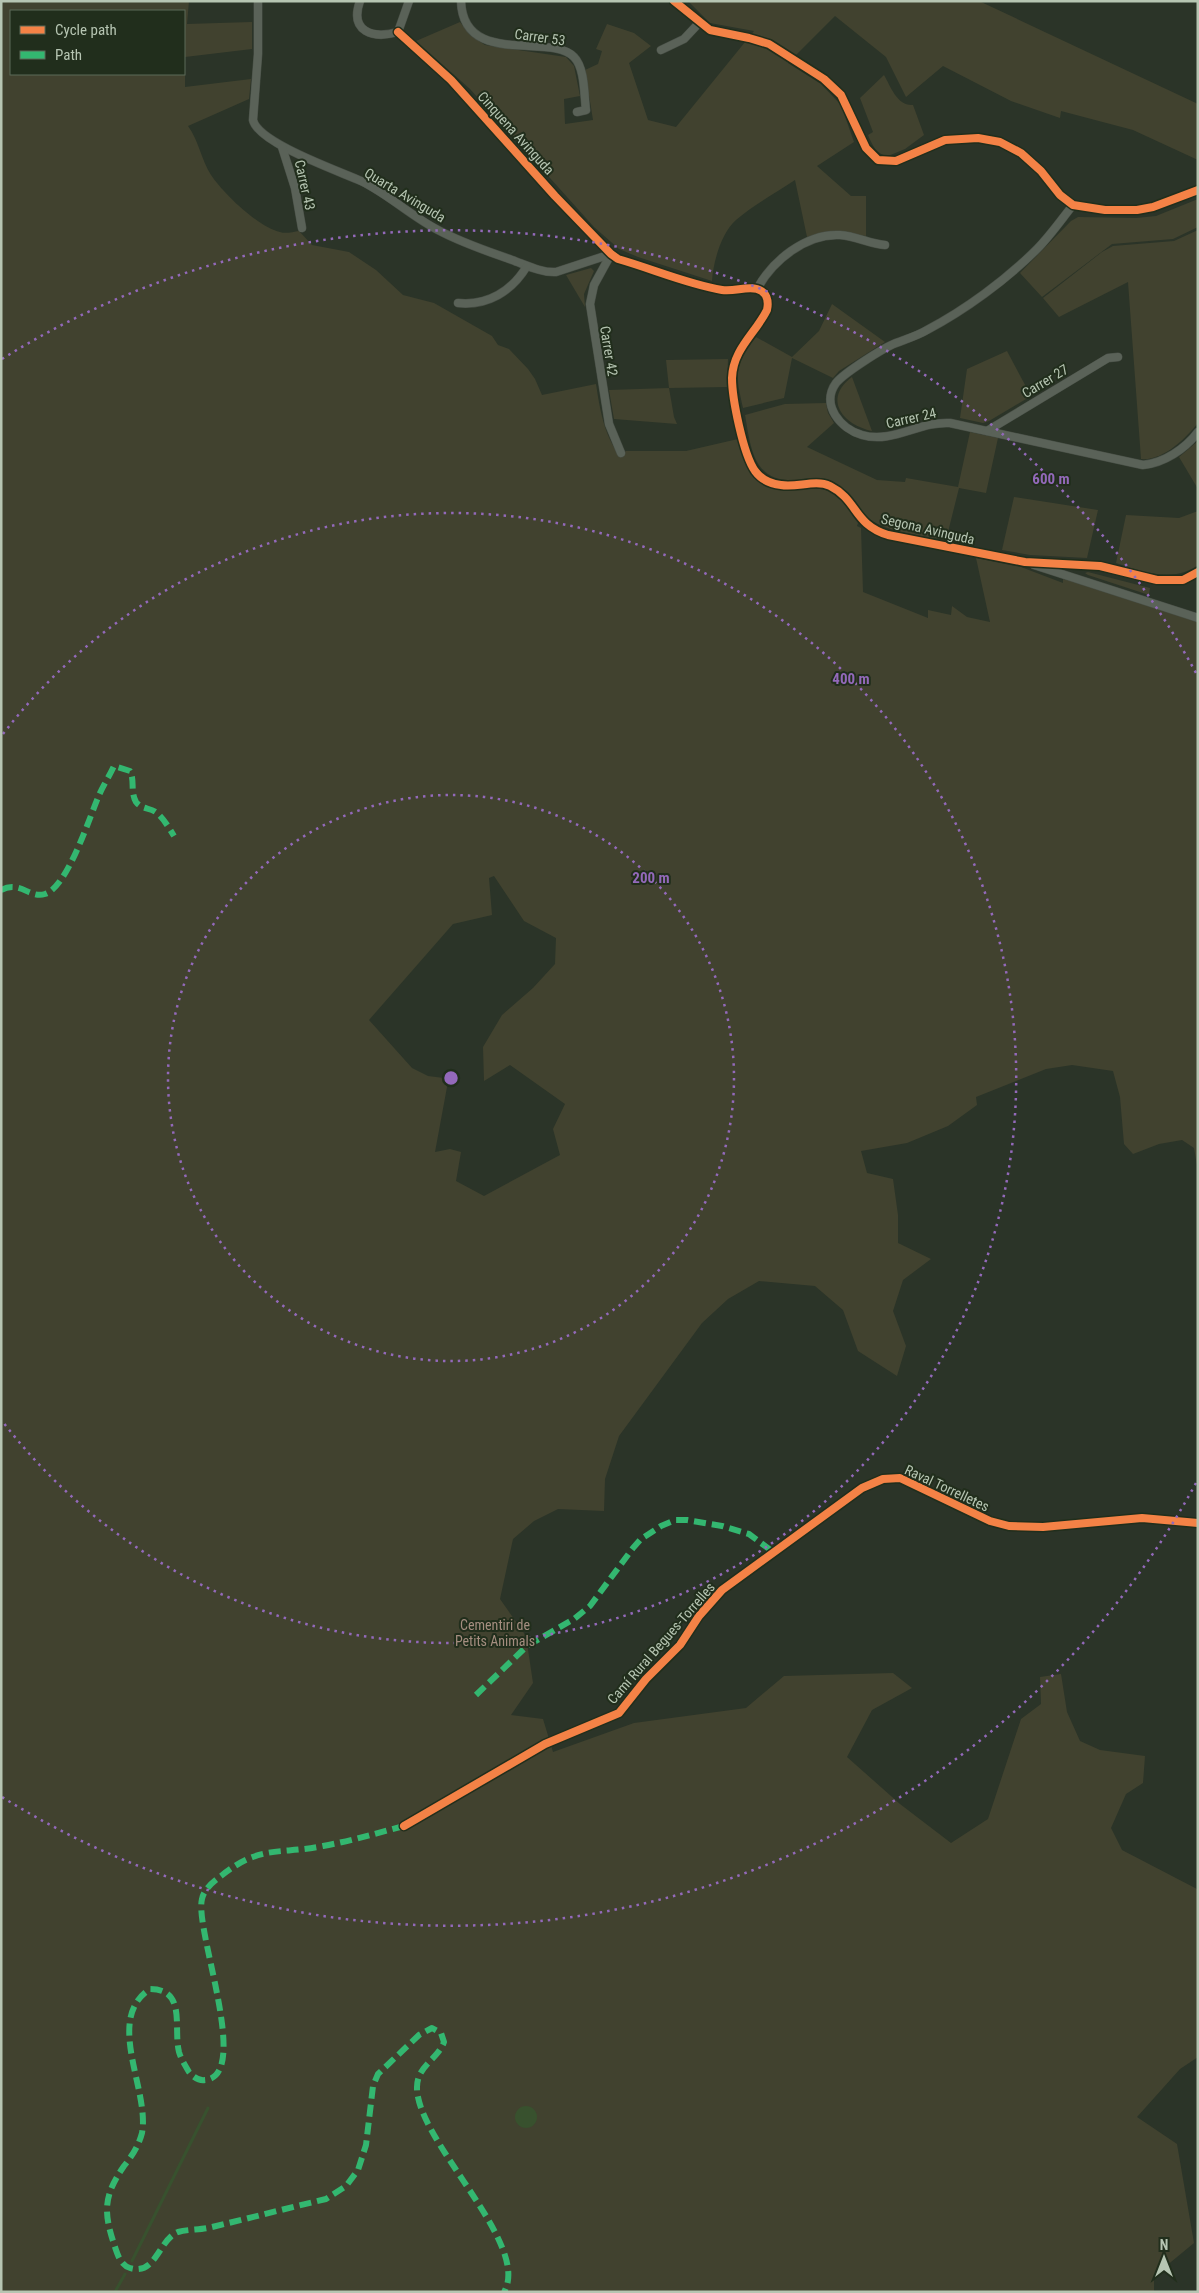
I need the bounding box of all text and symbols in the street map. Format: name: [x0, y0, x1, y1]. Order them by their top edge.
legend: [10, 10, 185, 75]
text: Cycle path: [55, 21, 117, 39]
street label: Carrer 53: [514, 26, 566, 48]
text: Path: [55, 46, 82, 64]
street label: Cinquena Avinguda: [475, 88, 557, 178]
street label: Carrer 43: [291, 158, 319, 212]
street label: Quarta Avinguda: [362, 165, 448, 225]
street label: Carrer 42: [597, 325, 621, 377]
street label: Carrer 27: [1019, 361, 1071, 401]
street label: Carrer 24: [884, 404, 938, 432]
text: 600 m: [1032, 470, 1070, 488]
street label: Segona Avinguda: [880, 510, 976, 548]
text: 400 m: [832, 670, 870, 688]
text: 200 m: [632, 869, 670, 887]
centre of rings: [442, 1069, 460, 1087]
street label: Raval Torrelletes: [902, 1461, 992, 1515]
street label: Camí Rural Begues-Torrelles: [604, 1579, 718, 1707]
park label: Cementiri de Petits Animals: [455, 1617, 535, 1649]
north arrow: [1139, 2233, 1189, 2283]
text: N: [1160, 2237, 1168, 2253]

